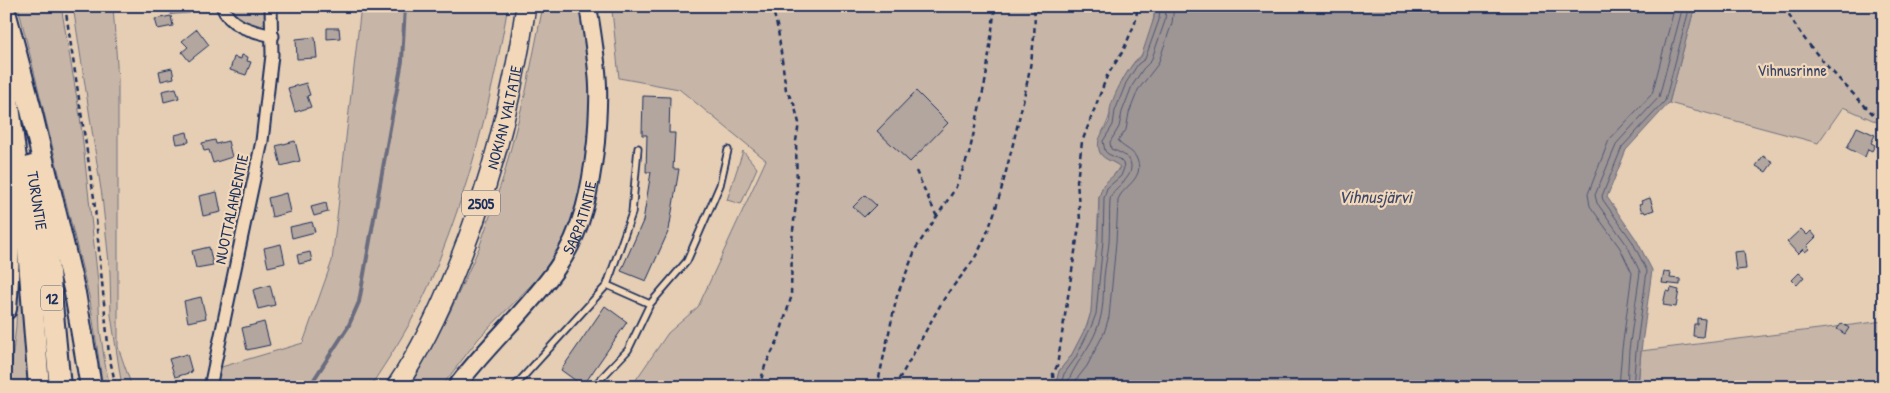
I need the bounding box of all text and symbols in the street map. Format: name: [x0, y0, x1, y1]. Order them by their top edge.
park label: Vihnusrinne: [1757, 59, 1827, 81]
street label: NOKIAN VALTATIE: [481, 64, 527, 172]
street label: NUOTTALAHDENTIE: [209, 152, 253, 266]
street label: TURUNTIE: [22, 170, 53, 232]
street label: SARPATINTIE: [557, 179, 601, 258]
water label: Vihnusjärvi: [1338, 184, 1414, 209]
road number: 2505: [462, 190, 500, 216]
road number: 12: [41, 286, 63, 310]

